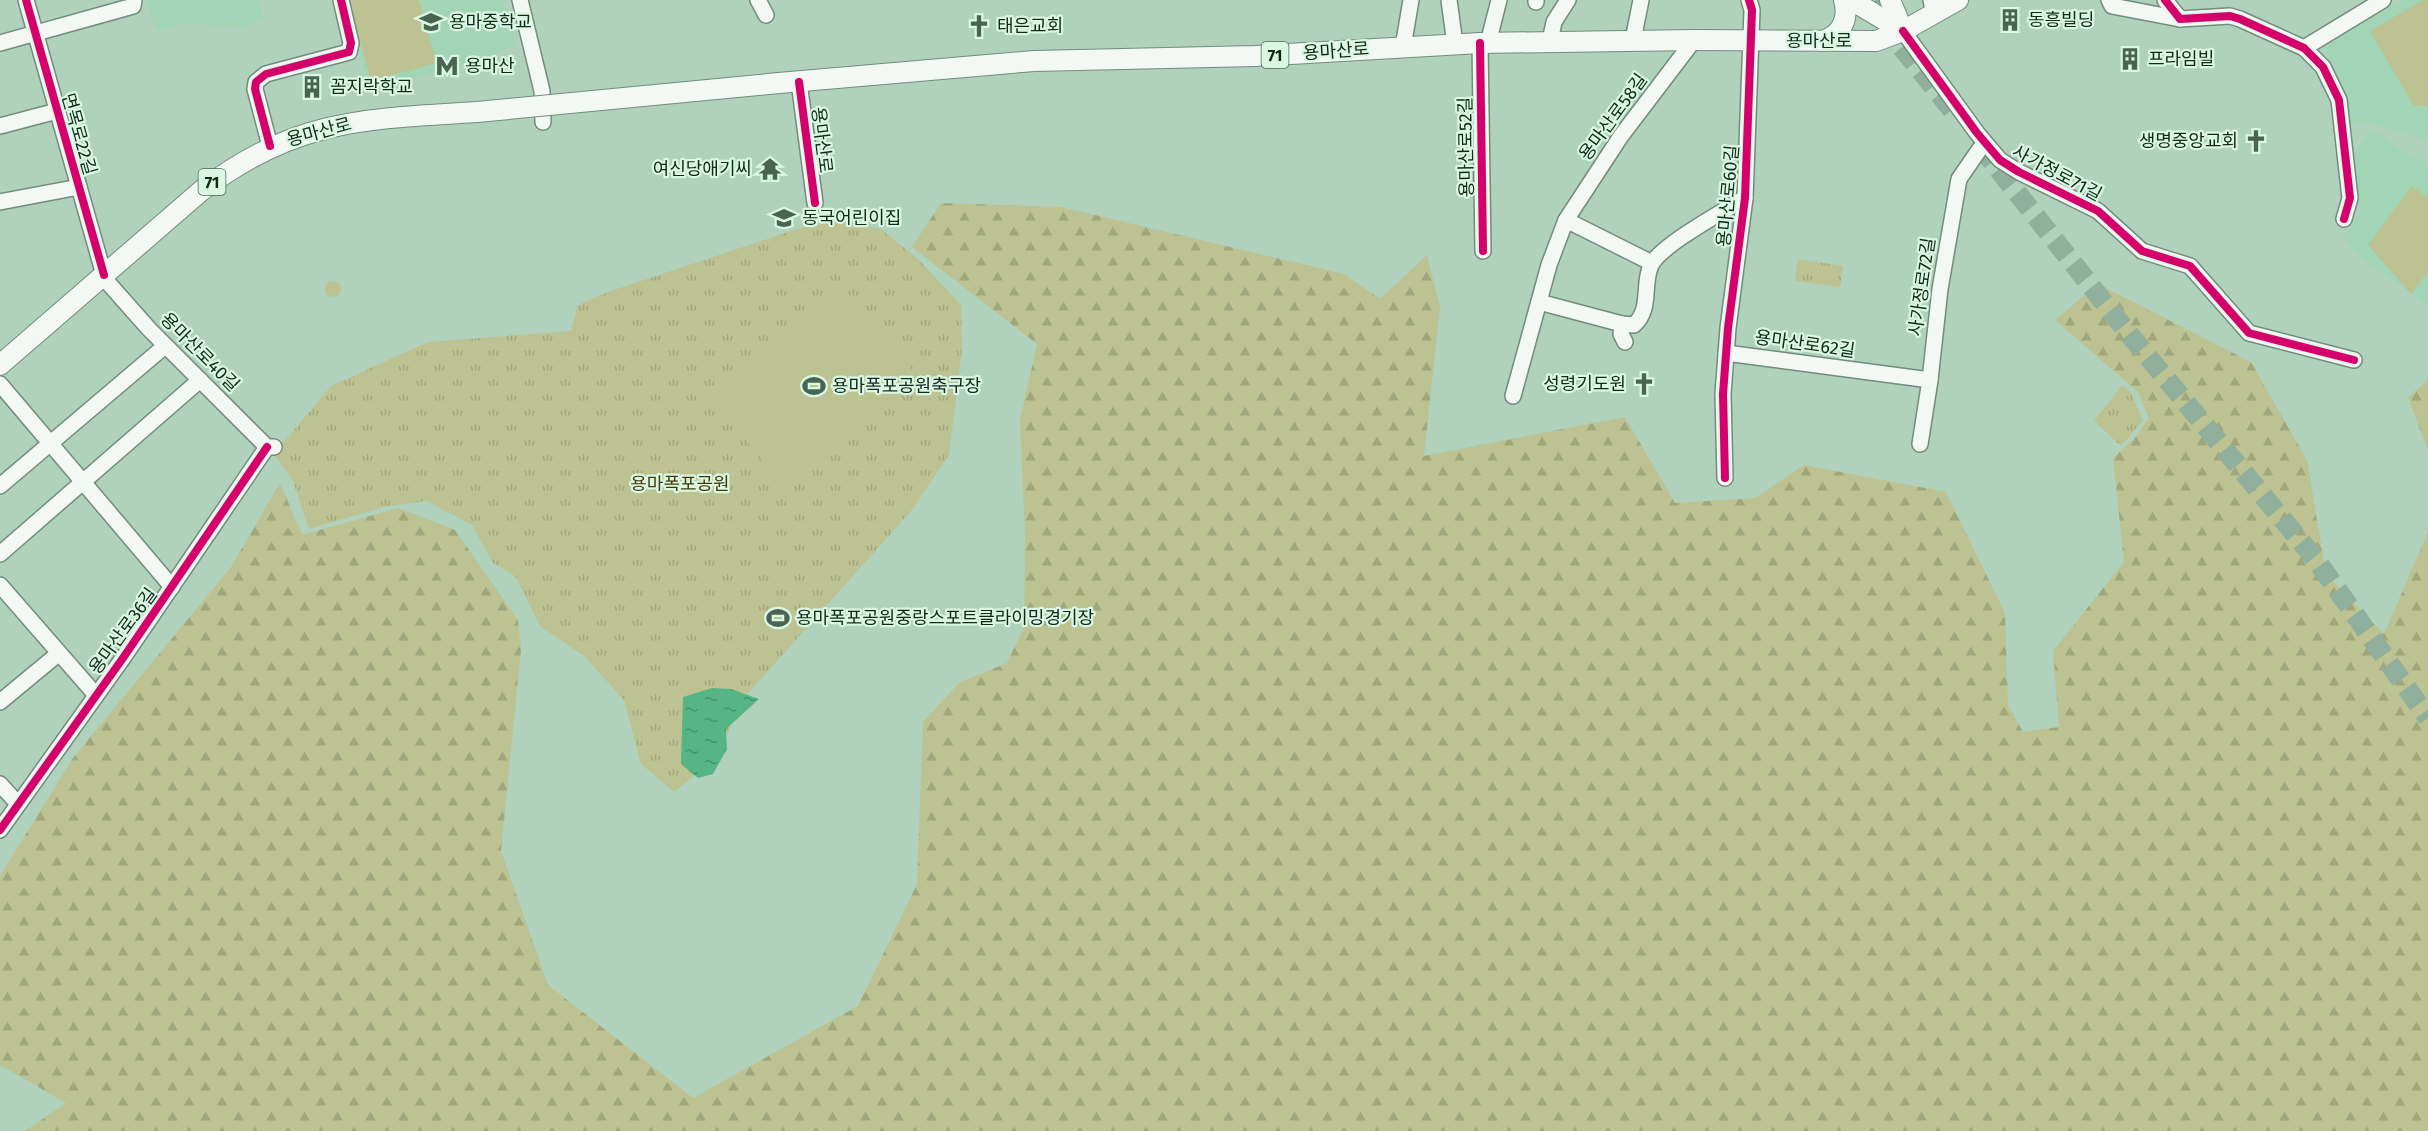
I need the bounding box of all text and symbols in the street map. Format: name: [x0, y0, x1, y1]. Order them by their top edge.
building icon: 동흥빌딩: [1997, 7, 2023, 33]
school or university icon: 용마중학교: [418, 9, 444, 35]
place label: 동흥빌딩: [2028, 9, 2094, 31]
place label: 용마중학교: [449, 11, 532, 33]
church icon: 태은교회: [966, 13, 992, 39]
place label: 태은교회: [997, 15, 1063, 37]
street label: 용마산로: [1786, 30, 1852, 52]
street label: 용마산로: [1302, 38, 1370, 64]
road number: 71: [1262, 42, 1288, 68]
building icon: 프라임빌: [2117, 46, 2143, 72]
place label: 프라임빌: [2148, 48, 2214, 70]
metro station icon: 용마산: [434, 53, 460, 79]
place label: 용마산: [465, 55, 515, 77]
street label: 용마산로58길: [1574, 69, 1652, 165]
building icon: 꼼지락학교: [299, 74, 325, 100]
place label: 꼼지락학교: [330, 76, 413, 98]
street label: 면목로22길: [57, 91, 101, 177]
street label: 용마산로52길: [1454, 97, 1478, 197]
street label: 용마산로: [807, 106, 837, 174]
street label: 용마산로: [284, 113, 354, 151]
church icon: 생명중앙교회: [2243, 128, 2269, 154]
place label: 생명중앙교회: [2139, 130, 2238, 152]
street label: 사가정로71길: [2008, 140, 2106, 206]
street label: 용마산로60길: [1713, 144, 1743, 248]
temple icon: 여신당애기씨: [757, 156, 783, 182]
place label: 여신당애기씨: [653, 158, 752, 180]
road number: 71: [198, 169, 226, 195]
school or university icon: 동국어린이집: [771, 205, 797, 231]
place label: 동국어린이집: [802, 207, 901, 229]
street label: 사가정로72길: [1904, 236, 1940, 338]
street label: 용마산로40길: [156, 308, 244, 396]
street label: 용마산로62길: [1753, 326, 1857, 362]
church icon: 성령기도원: [1631, 371, 1657, 397]
sports icon: 용마폭포공원축구장: [801, 373, 827, 399]
place label: 성령기도원: [1543, 373, 1626, 395]
place label: 용마폭포공원축구장: [832, 375, 981, 397]
park label: 용마폭포공원: [630, 473, 730, 495]
street label: 용마산로36길: [84, 584, 162, 678]
sports icon: 용마폭포공원중랑스포트클라이밍경기장: [765, 605, 791, 631]
place label: 용마폭포공원중랑스포트클라이밍경기장: [796, 607, 1094, 629]

